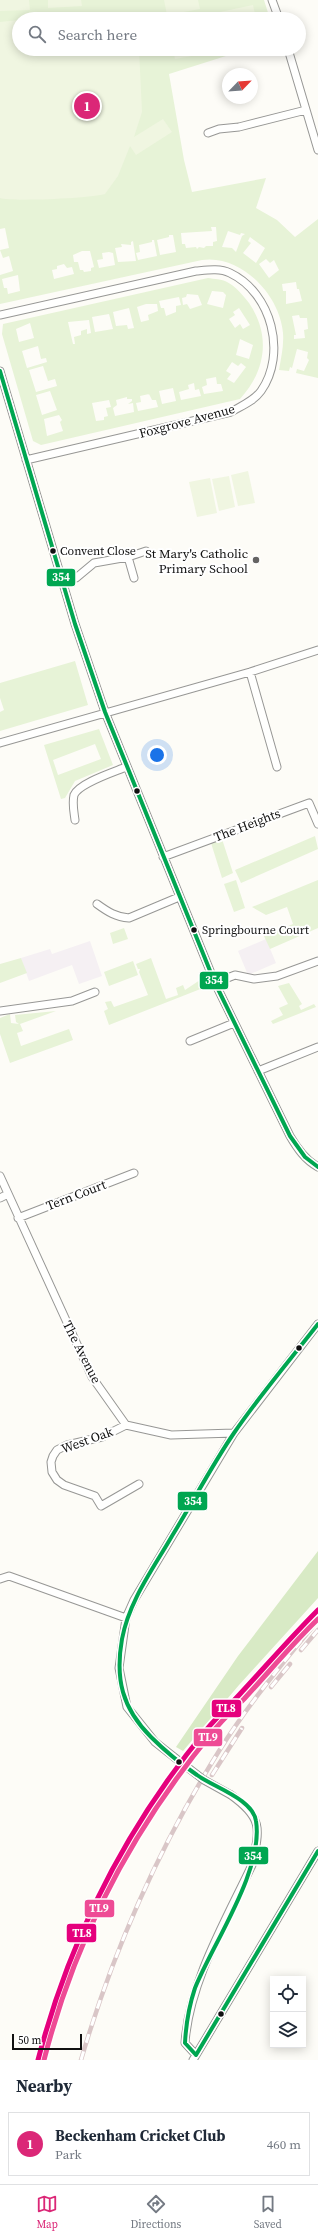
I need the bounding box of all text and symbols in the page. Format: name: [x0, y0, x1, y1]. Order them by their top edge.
search box: [12, 12, 306, 56]
icon: search: [26, 23, 48, 45]
text: Search here: [58, 24, 137, 45]
north arrow: [222, 68, 258, 104]
pin: 1: [74, 91, 100, 121]
street label: Foxgrove Avenue: [137, 400, 237, 442]
place label: Convent Close: [60, 543, 136, 559]
place label: St Mary's Catholic Primary School: [145, 545, 248, 577]
marker: Convent Close: [48, 546, 58, 556]
marker: St Mary's Catholic Primary School: [251, 555, 261, 565]
line badge: 354: [46, 568, 76, 587]
text: 354: [52, 570, 70, 585]
your location: [147, 745, 167, 765]
unlabelled marker: [132, 786, 142, 796]
street label: The Heights: [211, 804, 283, 845]
place label: Springbourne Court: [202, 922, 309, 938]
marker: Springbourne Court: [189, 925, 199, 935]
line badge: 354: [199, 971, 229, 990]
text: 354: [205, 973, 223, 988]
street label: Tern Court: [44, 1176, 109, 1214]
street label: The Avenue: [59, 1318, 105, 1386]
unlabelled marker: [294, 1343, 304, 1353]
street label: West Oak: [59, 1422, 116, 1457]
line badge: 354: [177, 1491, 208, 1511]
text: 354: [184, 1494, 202, 1509]
line badge: TL8: [211, 1699, 242, 1718]
text: TL8: [216, 1701, 236, 1716]
line badge: TL9: [193, 1728, 223, 1747]
text: TL9: [198, 1730, 218, 1745]
unlabelled marker: [174, 1757, 184, 1767]
line badge: 354: [238, 1846, 269, 1865]
text: 354: [244, 1849, 262, 1864]
line badge: TL9: [84, 1899, 115, 1918]
text: TL9: [89, 1901, 109, 1916]
line badge: TL8: [66, 1923, 97, 1943]
text: TL8: [72, 1926, 92, 1941]
map controls: [270, 1976, 306, 2048]
button: locate: [270, 1976, 306, 2012]
unlabelled marker: [216, 2009, 226, 2019]
button: layers: [270, 2012, 306, 2048]
scale bar: [12, 2032, 82, 2051]
text: 50 m: [18, 2033, 41, 2048]
text: Nearby: [16, 2074, 72, 2098]
text: Beckenham Cricket Club: [55, 2125, 225, 2146]
text: 1: [26, 2136, 34, 2153]
text: 460 m: [267, 2136, 301, 2153]
text: Park: [55, 2146, 82, 2163]
tab: Map: [36, 2193, 58, 2232]
tab: Directions: [130, 2193, 181, 2232]
tab: Saved: [254, 2193, 282, 2232]

